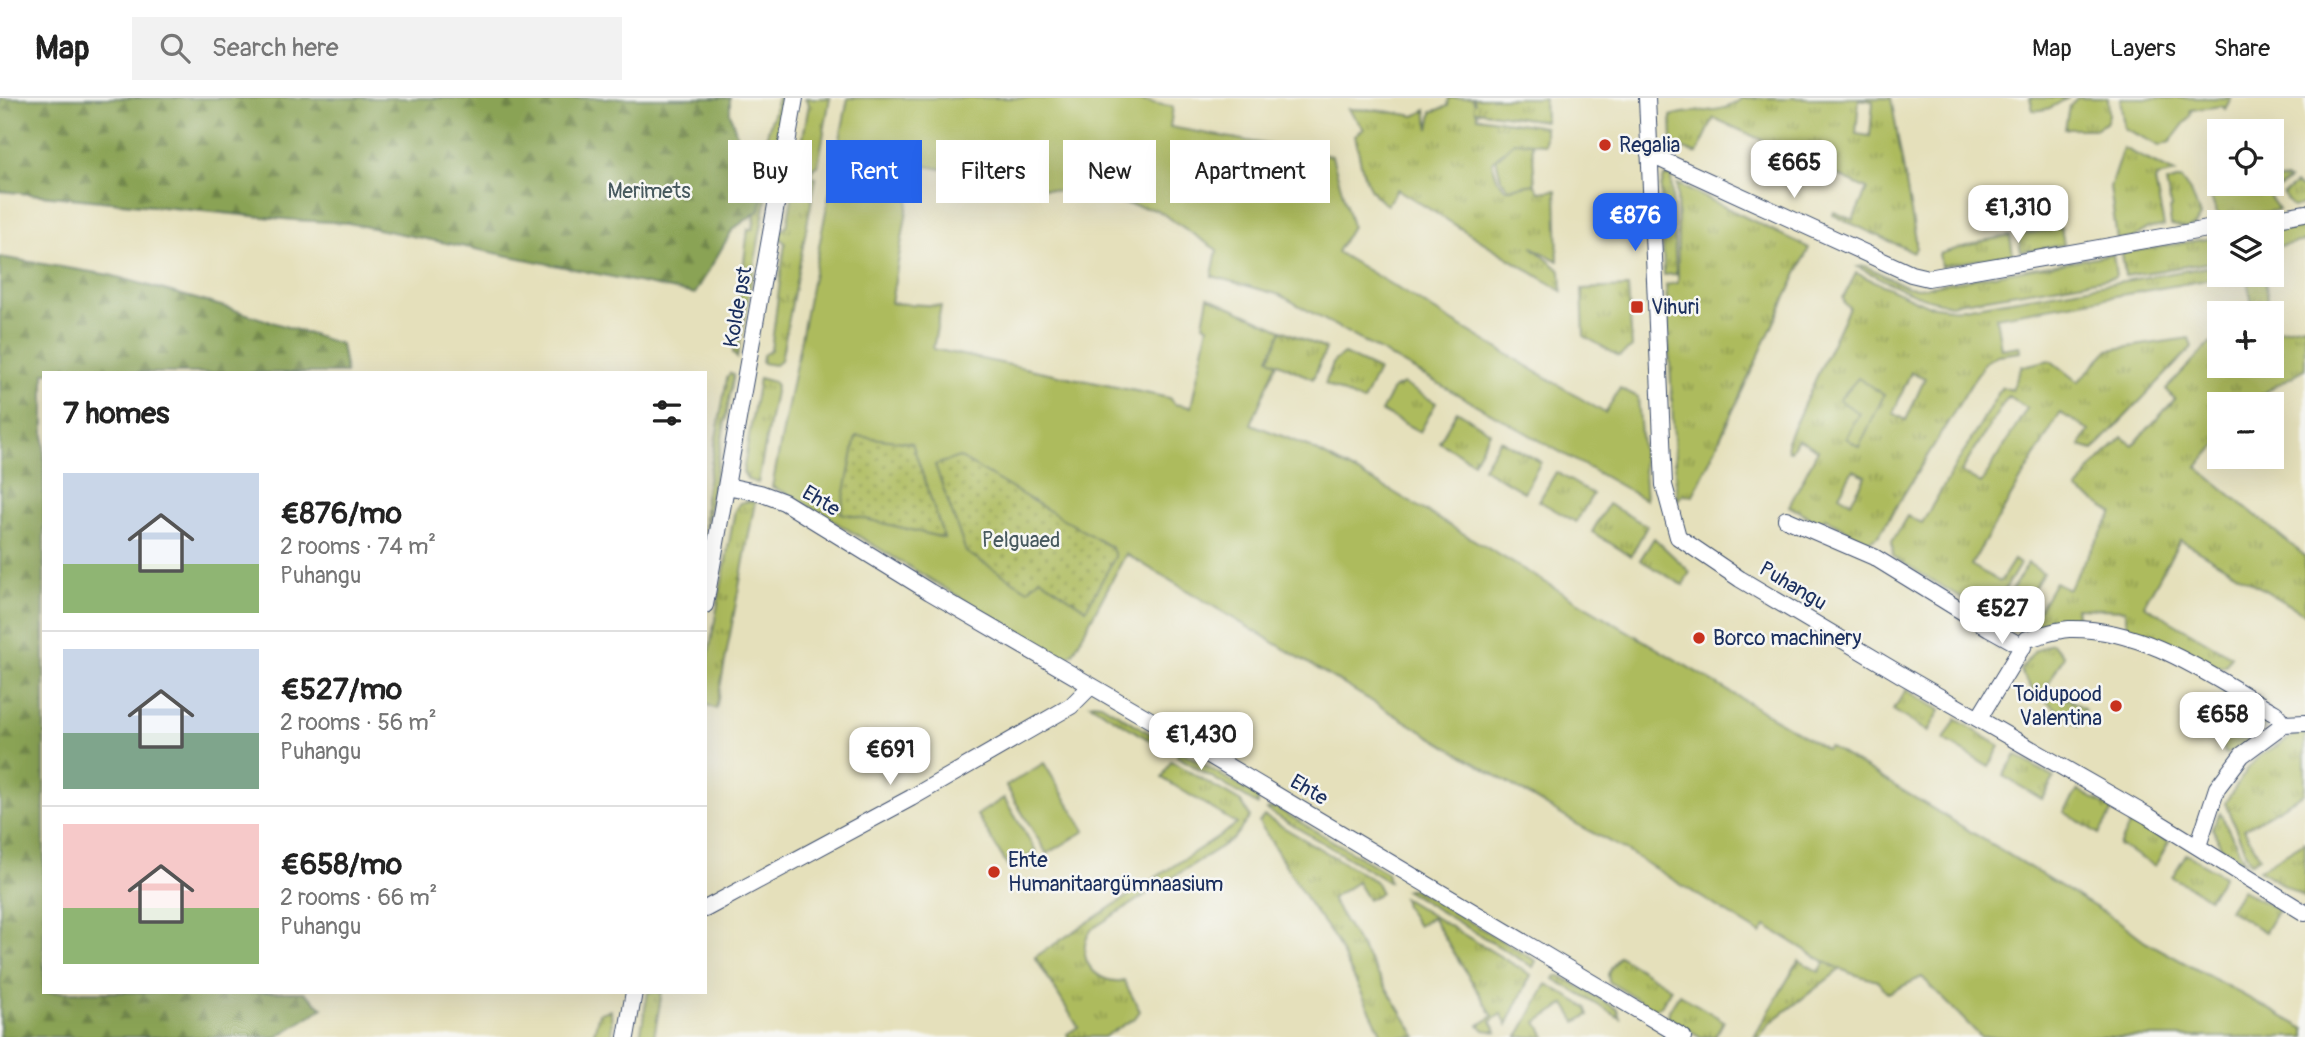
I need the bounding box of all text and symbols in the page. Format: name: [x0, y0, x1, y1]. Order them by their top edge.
search box: [132, 17, 622, 80]
text: Map: [35, 28, 90, 69]
icon: search: [156, 29, 194, 67]
text: Search here: [212, 32, 339, 64]
text: Map: [2032, 34, 2072, 63]
text: Layers: [2110, 34, 2176, 63]
text: Share: [2214, 34, 2270, 63]
map controls: [2207, 119, 2284, 469]
button: locate: [2207, 119, 2284, 196]
place label: Regalia: [1619, 132, 1680, 159]
marker: Regalia: [1597, 137, 1613, 153]
chip: Buy: [728, 140, 812, 203]
chip: Rent: [826, 140, 922, 203]
chip: Filters: [936, 140, 1049, 203]
chip: New: [1063, 140, 1156, 203]
chip: Apartment: [1170, 140, 1330, 203]
pin: €665: [1753, 140, 1835, 200]
text: €665: [1767, 148, 1821, 177]
park label: Merimets: [607, 178, 691, 205]
pin: €1,310: [1961, 186, 2075, 245]
text: €1,310: [1984, 193, 2052, 222]
pin: €876: [1594, 194, 1676, 253]
text: €876: [1609, 201, 1661, 230]
button: layers: [2207, 210, 2284, 287]
street label: Kolde pst: [718, 264, 759, 350]
place label: Vihuri: [1651, 294, 1699, 321]
marker: Vihuri: [1629, 299, 1645, 315]
button: +: [2207, 301, 2284, 378]
button: −: [2207, 392, 2284, 469]
icon: filters: [648, 394, 686, 432]
text: 7 homes: [63, 395, 170, 432]
street label: Ehte: [797, 479, 845, 523]
text: €876/mo: [280, 495, 402, 532]
icon: home: [119, 501, 203, 585]
park label: Pelguaed: [982, 527, 1060, 554]
text: 2 rooms · 74 m²: [280, 532, 436, 561]
street label: Puhangu: [1754, 555, 1832, 617]
text: Puhangu: [280, 561, 361, 590]
pin: €527: [1961, 587, 2043, 646]
text: €527: [1976, 594, 2028, 623]
place label: Borco machinery: [1713, 625, 1862, 652]
marker: Borco machinery: [1691, 630, 1707, 646]
text: €527/mo: [280, 671, 402, 708]
icon: home: [119, 677, 203, 761]
place label: Toidupood Valentina: [2013, 681, 2102, 732]
pin: €658: [2181, 692, 2263, 752]
marker: Toidupood Valentina: [2108, 698, 2124, 714]
text: €658: [2196, 700, 2248, 729]
text: 2 rooms · 56 m²: [280, 708, 437, 737]
pin: €1,430: [1144, 712, 1258, 772]
text: €1,430: [1165, 720, 1237, 749]
pin: €691: [849, 728, 931, 787]
text: €691: [865, 735, 915, 764]
text: Puhangu: [280, 737, 361, 766]
street label: Ehte: [1285, 768, 1333, 812]
text: €658/mo: [280, 846, 402, 883]
place label: Ehte Humanitaargümnaasium: [1008, 847, 1223, 898]
icon: home: [119, 852, 203, 936]
marker: Ehte Humanitaargümnaasium: [986, 864, 1002, 880]
text: 2 rooms · 66 m²: [280, 883, 437, 912]
text: Puhangu: [280, 912, 361, 941]

